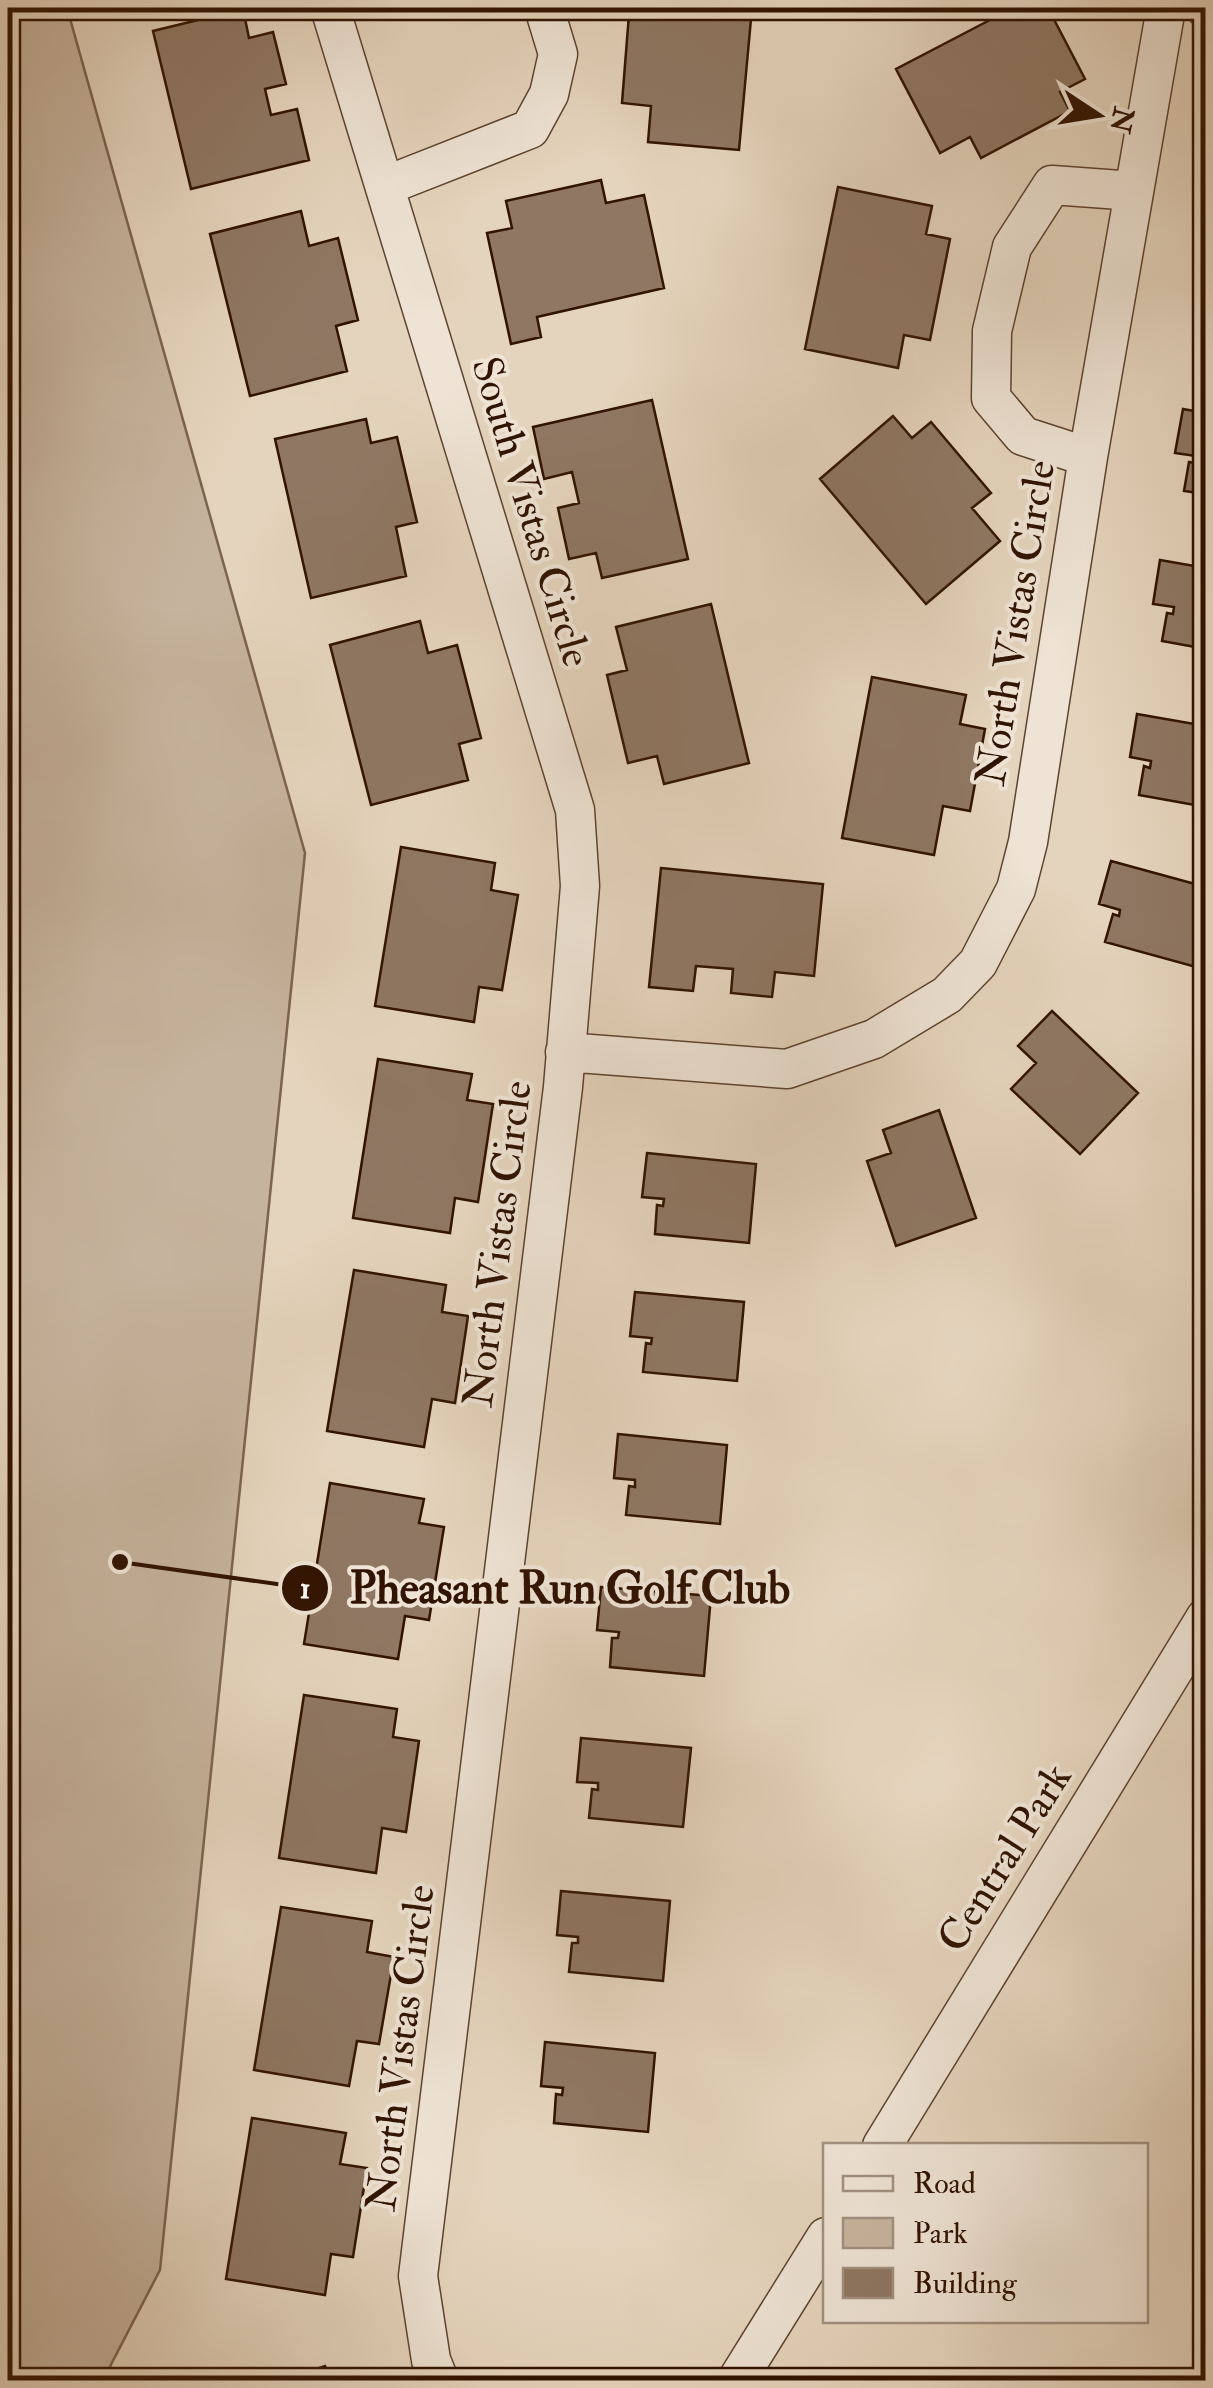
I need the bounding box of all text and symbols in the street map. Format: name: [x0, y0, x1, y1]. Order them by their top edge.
north arrow: [1048, 65, 1148, 165]
text: N: [1101, 103, 1141, 137]
street label: South Vistas Circle: [459, 351, 603, 673]
street label: North Vistas Circle: [965, 457, 1067, 789]
street label: North Vistas Circle: [452, 1078, 544, 1410]
callout: Pheasant Run Golf Club: [280, 1550, 810, 1625]
text: Pheasant Run Golf Club: [350, 1561, 790, 1617]
text: 1: [300, 1570, 310, 1607]
street label: Central Park: [927, 1754, 1083, 1962]
street label: North Vistas Circle: [355, 1882, 447, 2214]
legend: [823, 2143, 1148, 2323]
text: Road: [913, 2165, 976, 2202]
text: Park: [913, 2215, 968, 2252]
text: Building: [913, 2265, 1018, 2302]

